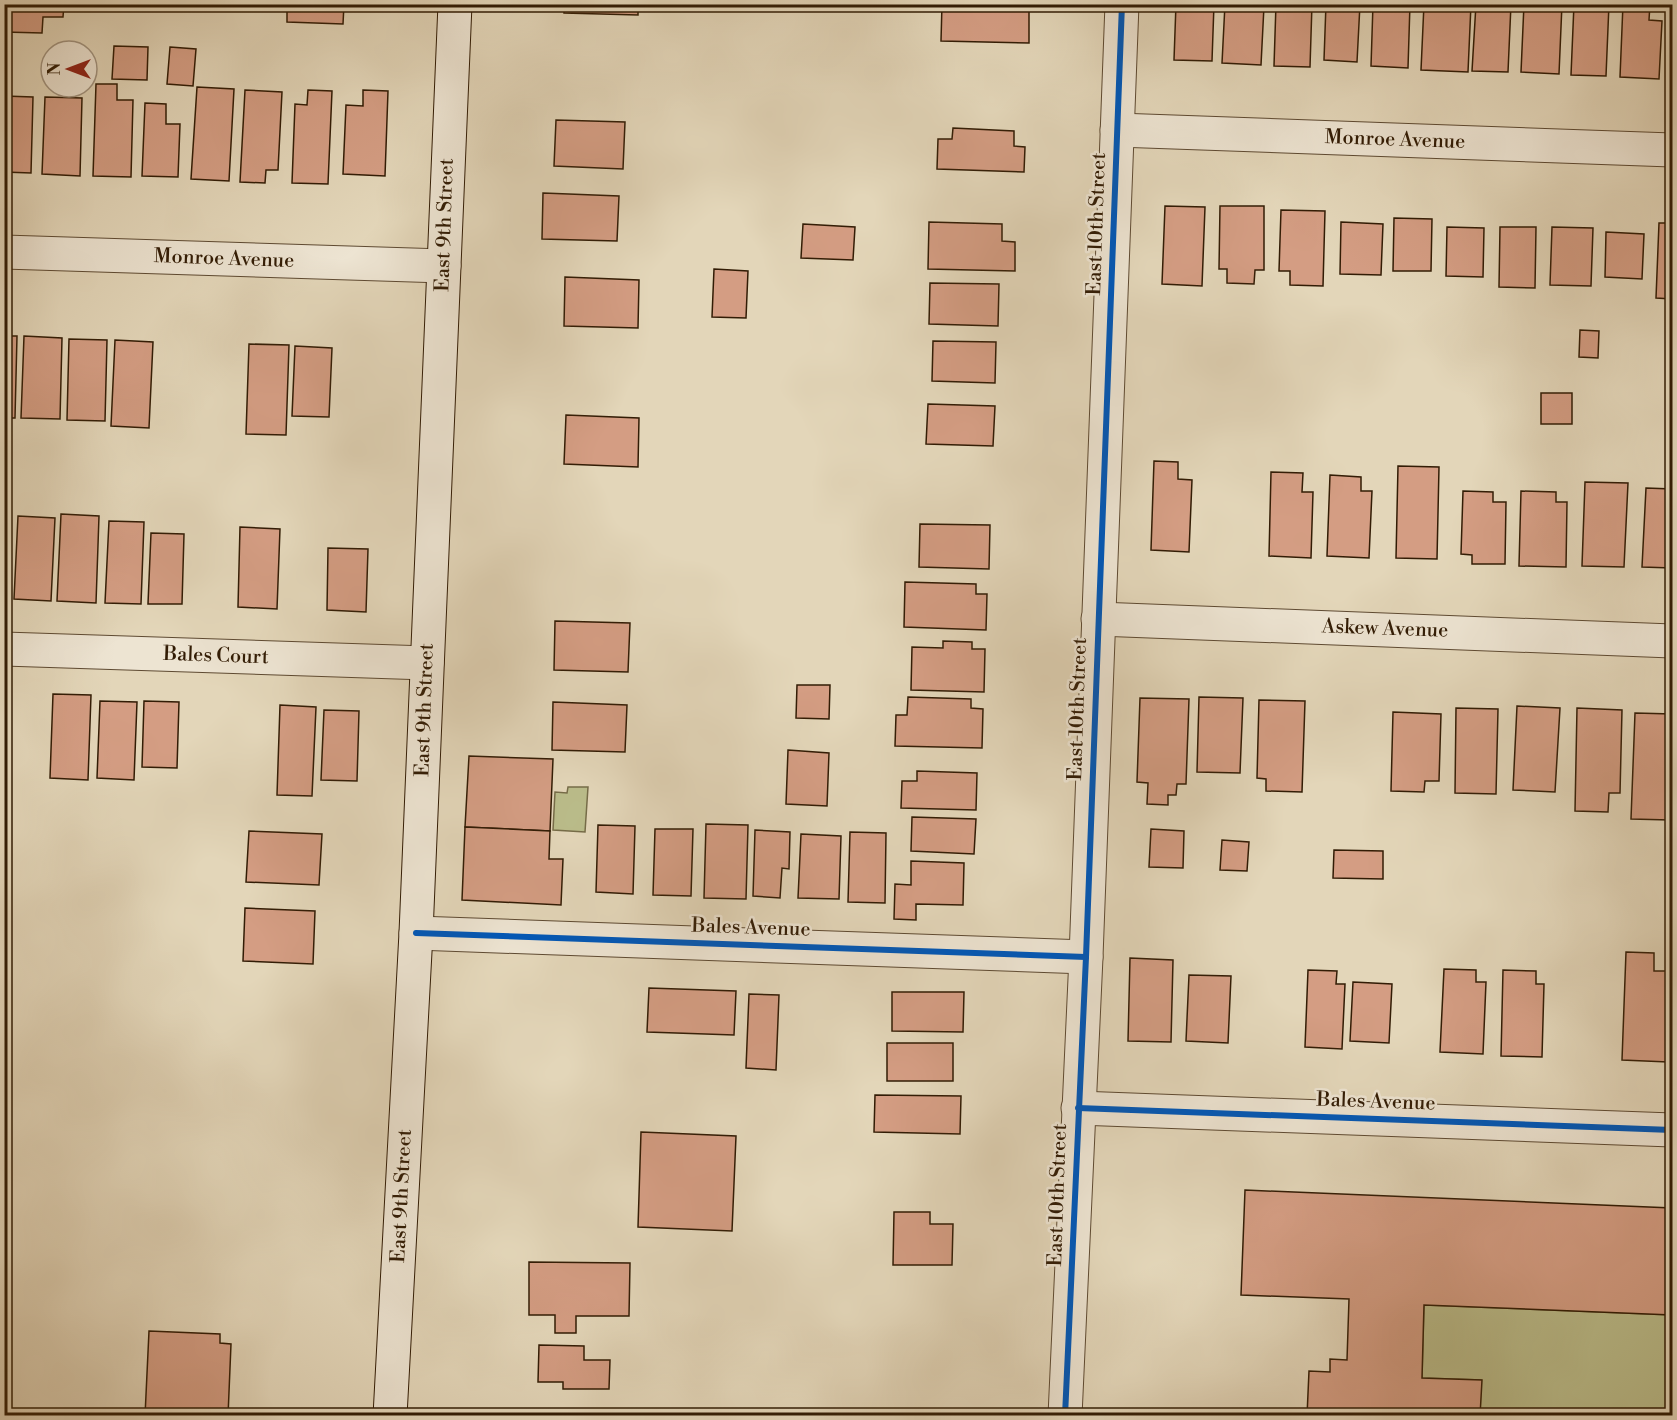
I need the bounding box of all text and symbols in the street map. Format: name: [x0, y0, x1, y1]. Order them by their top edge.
north arrow: [39, 39, 99, 99]
text: N: [45, 62, 65, 75]
street label: Monroe Avenue: [1324, 125, 1466, 155]
street label: East 10th Street: [1082, 152, 1112, 296]
street label: East 9th Street: [430, 158, 460, 292]
street label: Monroe Avenue: [153, 244, 295, 274]
street label: Askew Avenue: [1320, 614, 1449, 644]
street label: East 10th Street: [1063, 637, 1093, 781]
street label: Bales Court: [162, 642, 269, 670]
street label: East 9th Street: [410, 643, 440, 777]
street label: Bales Avenue: [690, 913, 811, 943]
street label: Bales Avenue: [1315, 1087, 1436, 1117]
street label: East 10th Street: [1043, 1123, 1073, 1267]
street label: East 9th Street: [386, 1129, 418, 1263]

